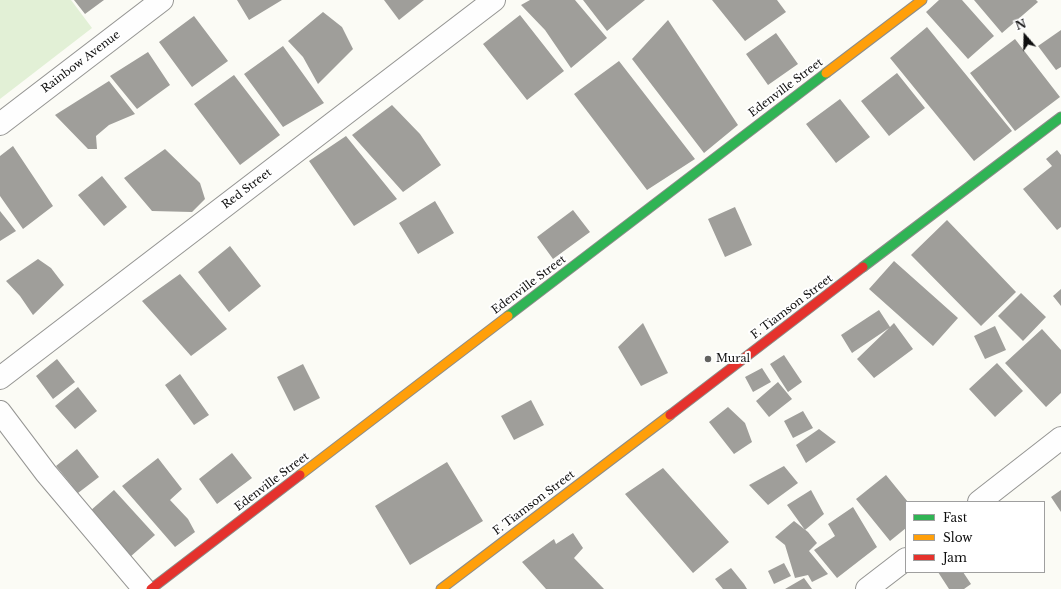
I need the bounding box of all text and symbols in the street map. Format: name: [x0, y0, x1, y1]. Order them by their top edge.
north arrow: [1005, 16, 1045, 56]
text: N: [1014, 16, 1028, 33]
street label: Rainbow Avenue: [39, 28, 123, 96]
street label: Edenville Street: [746, 56, 826, 120]
street label: Red Street: [220, 166, 274, 212]
street label: Edenville Street: [489, 253, 569, 317]
street label: F. Tiamson Street: [749, 272, 835, 342]
place label: Mural: [716, 352, 750, 366]
marker: Mural: [703, 354, 713, 364]
street label: Edenville Street: [232, 450, 312, 514]
street label: F. Tiamson Street: [491, 468, 577, 538]
legend: [905, 501, 1045, 573]
text: Fast: [943, 510, 967, 525]
text: Slow: [943, 530, 972, 545]
text: Jam: [943, 550, 967, 565]

